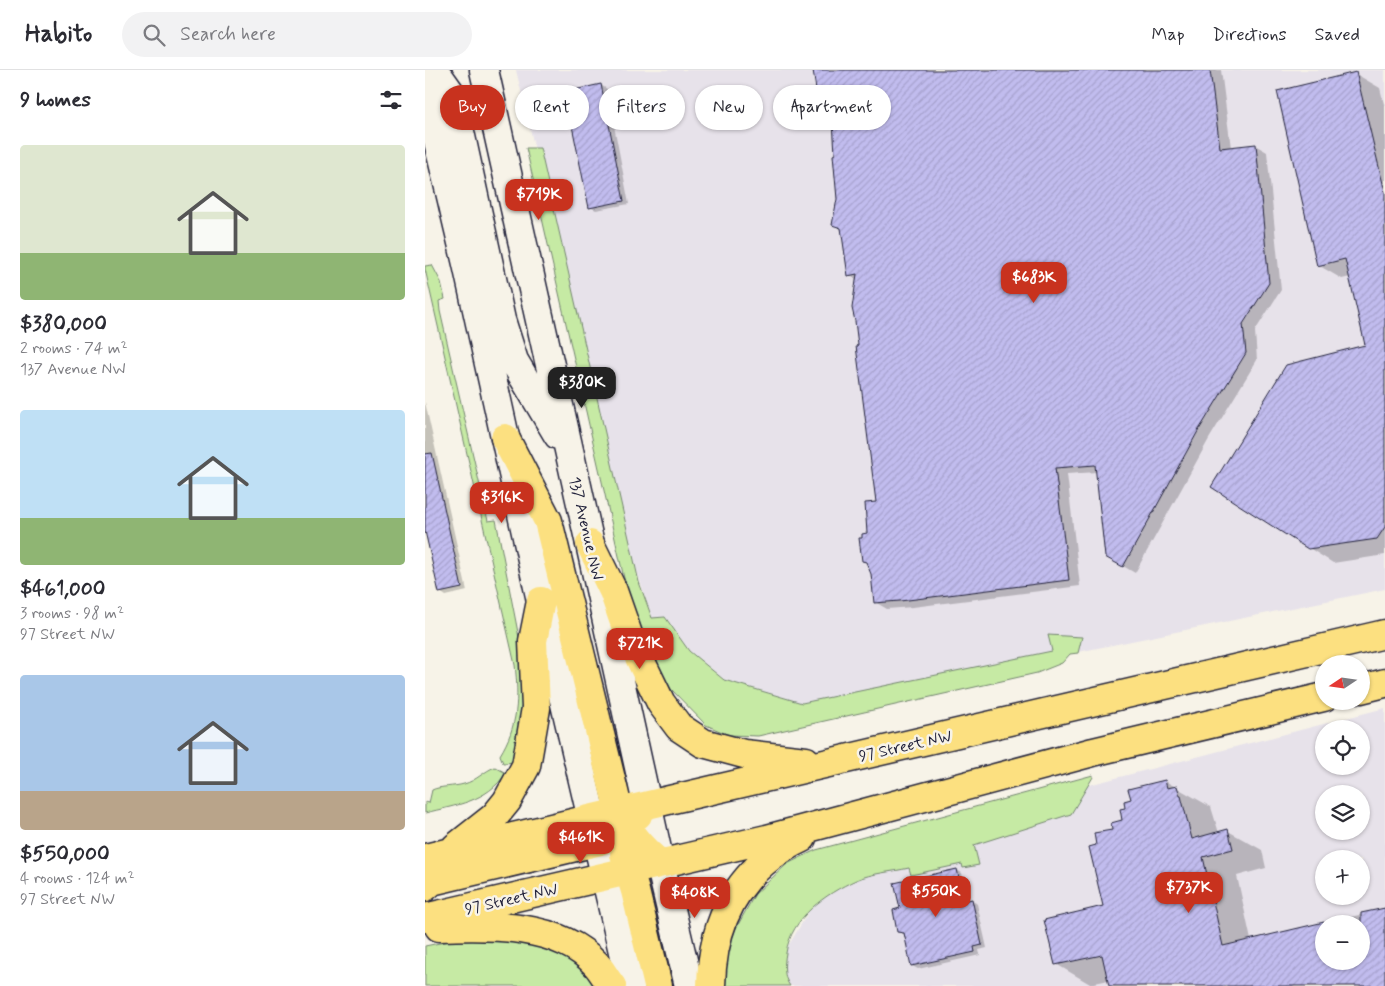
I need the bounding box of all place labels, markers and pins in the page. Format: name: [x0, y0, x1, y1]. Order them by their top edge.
pin: $719K: [504, 178, 574, 221]
pin: $683K: [999, 262, 1069, 304]
pin: $380K: [547, 366, 617, 409]
pin: $316K: [467, 482, 537, 524]
pin: $721K: [605, 628, 675, 670]
pin: $461K: [546, 822, 616, 864]
pin: $737K: [1154, 872, 1224, 914]
pin: $408K: [660, 876, 730, 919]
pin: $550K: [901, 876, 971, 918]

